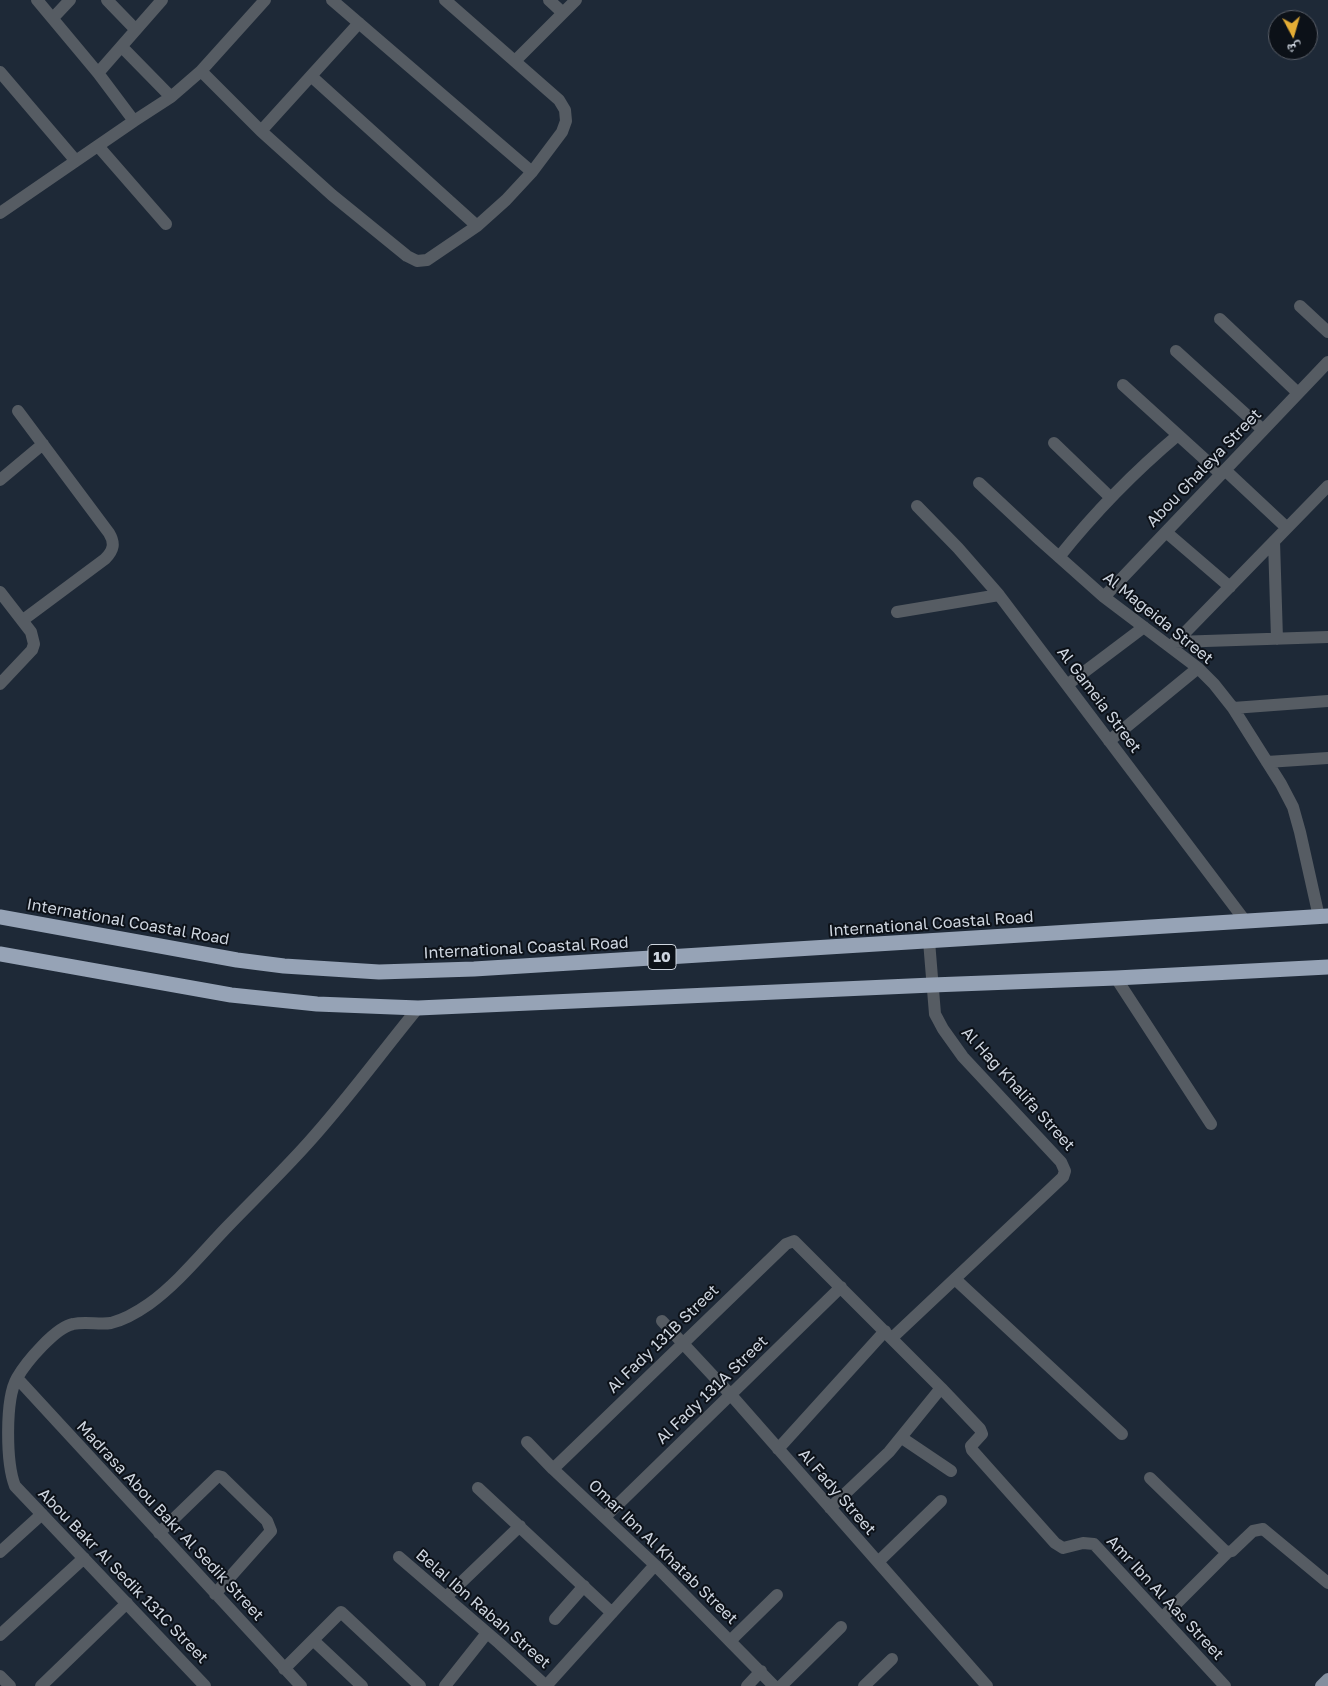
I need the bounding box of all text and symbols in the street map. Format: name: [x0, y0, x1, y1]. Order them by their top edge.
north arrow: [1268, 10, 1318, 60]
text: ش: [1286, 40, 1303, 59]
street label: Abou Ghaleya Street: [1143, 405, 1265, 531]
street label: Al Mageida Street: [1099, 568, 1217, 668]
street label: Al Gameia Street: [1053, 643, 1145, 757]
street label: International Coastal Road: [25, 895, 231, 949]
street label: International Coastal Road: [828, 907, 1034, 941]
street label: International Coastal Road: [423, 933, 629, 963]
road number: 10: [648, 944, 676, 970]
street label: Al Hag Khalifa Street: [957, 1023, 1079, 1155]
street label: Al Fady 131B Street: [603, 1281, 723, 1397]
street label: Al Fady 131A Street: [652, 1332, 772, 1448]
street label: Madrasa Abou Bakr Al Sedik Street: [72, 1417, 268, 1625]
street label: Al Fady Street: [794, 1445, 880, 1539]
street label: Omar Ibn Al Khatab Street: [584, 1476, 742, 1628]
street label: Abou Bakr Al Sedik 131C Street: [34, 1484, 212, 1668]
street label: Amr Ibn Al Aas Street: [1102, 1532, 1228, 1664]
street label: Belal Ibn Rabah Street: [412, 1545, 554, 1673]

